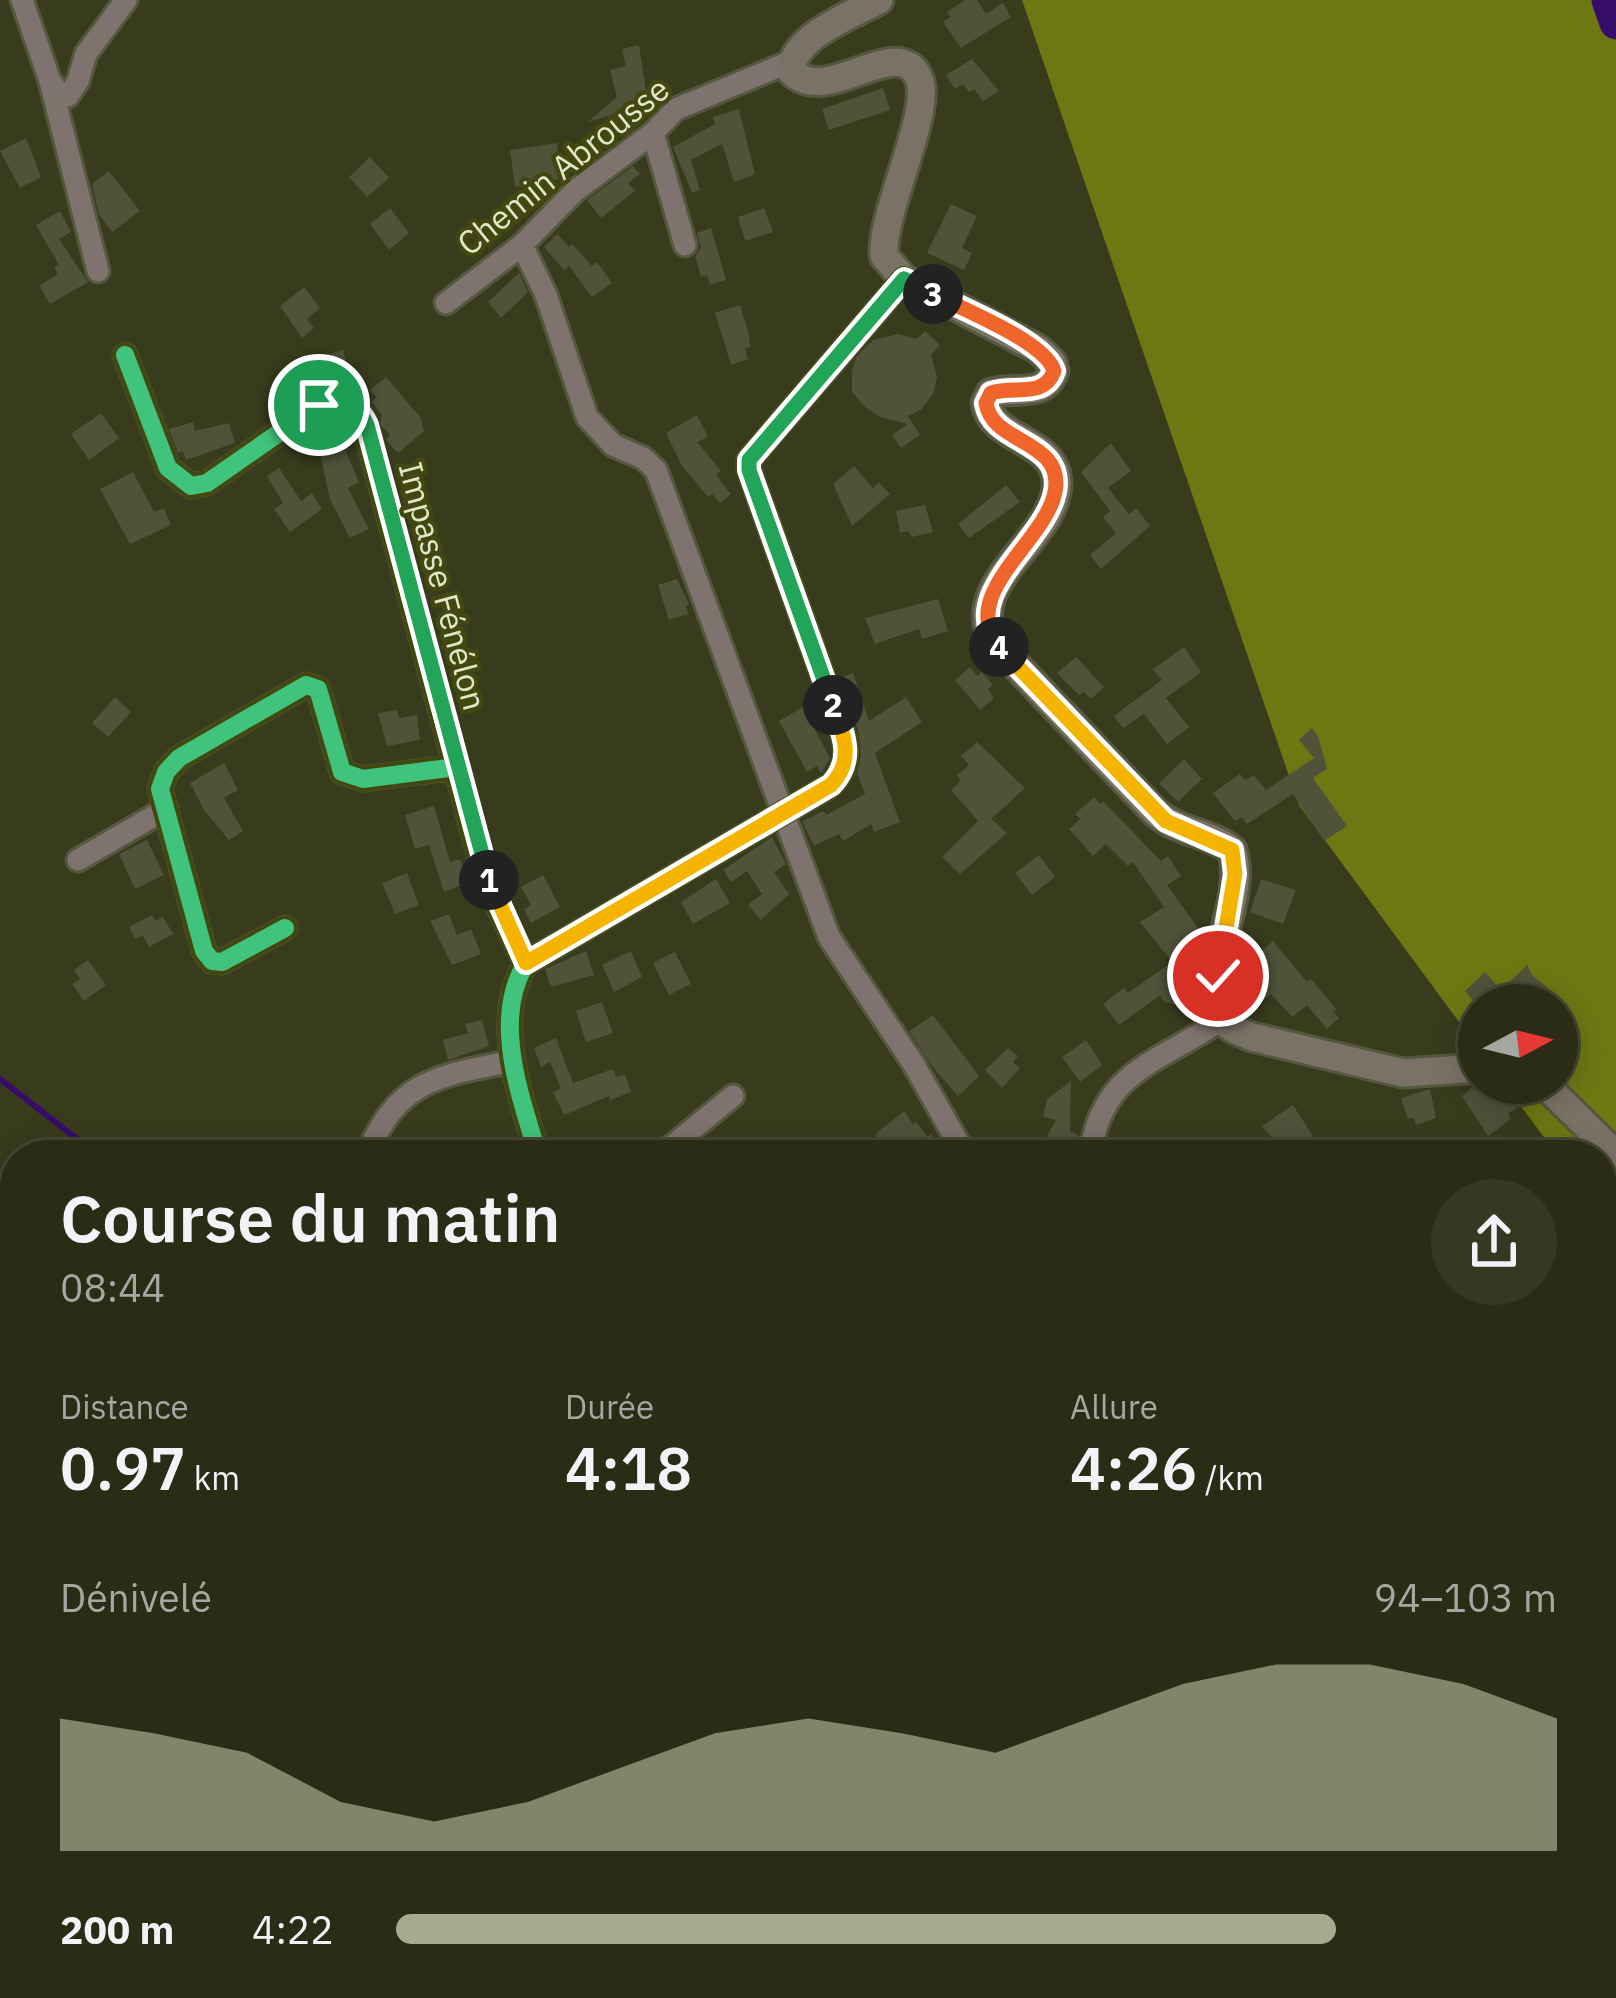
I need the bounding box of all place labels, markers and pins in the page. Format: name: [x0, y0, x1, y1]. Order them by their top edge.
pin: 3: [903, 264, 963, 324]
pin: [268, 354, 370, 456]
pin: 4: [969, 617, 1029, 677]
pin: 2: [803, 675, 863, 735]
pin: 1: [459, 850, 519, 910]
pin: [1167, 925, 1269, 1027]

